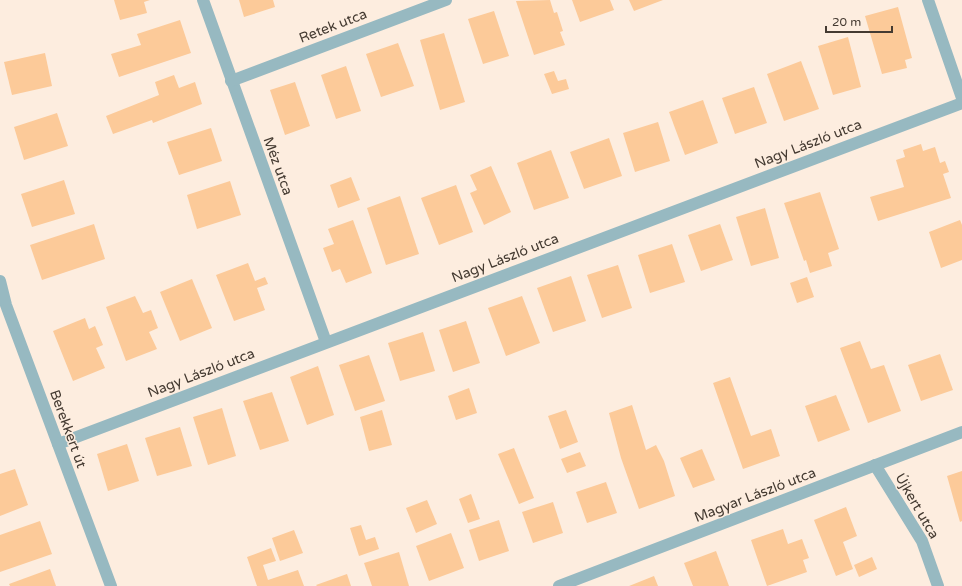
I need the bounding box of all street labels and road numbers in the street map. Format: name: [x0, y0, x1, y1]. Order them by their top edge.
street label: Retek utca: [297, 5, 369, 47]
street label: Nagy László utca: [752, 116, 864, 172]
street label: Méz utca: [260, 134, 296, 198]
street label: Nagy László utca: [449, 230, 561, 286]
street label: Nagy László utca: [145, 345, 257, 401]
street label: Berekkert út: [46, 388, 90, 471]
street label: Magyar László utca: [692, 464, 818, 526]
street label: Újkert utca: [891, 470, 943, 542]

